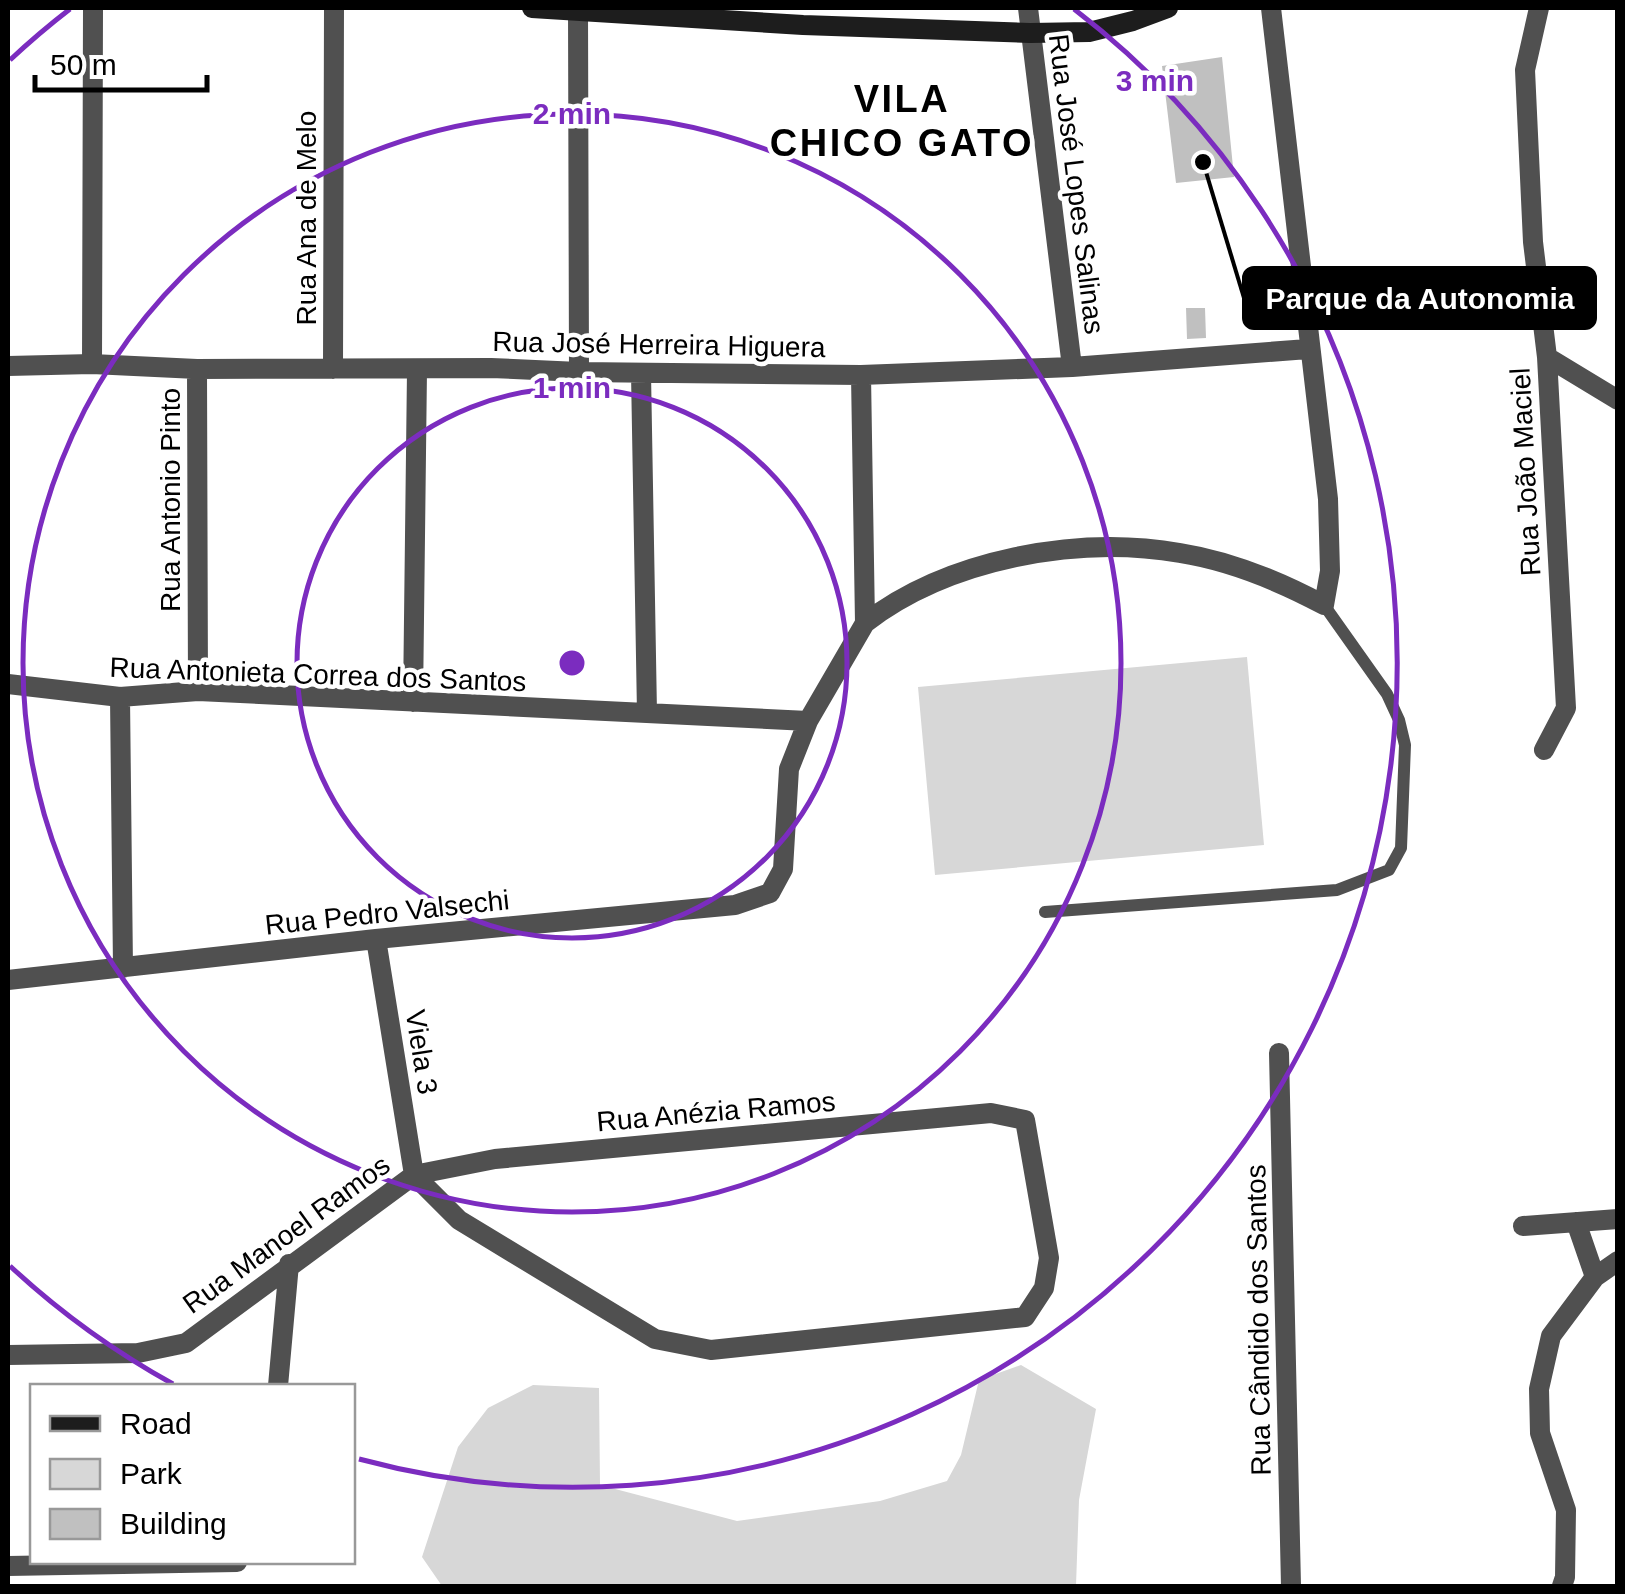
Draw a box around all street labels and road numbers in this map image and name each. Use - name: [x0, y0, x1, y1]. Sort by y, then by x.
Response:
- street label: Rua José Lopes Salinas: [1043, 32, 1110, 336]
- street label: Rua Ana de Melo: [291, 111, 322, 325]
- street label: Rua José Herreira Higuera: [492, 326, 826, 363]
- street label: Rua João Maciel: [1505, 367, 1546, 577]
- street label: Rua Antonio Pinto: [155, 388, 186, 612]
- street label: Rua Antonieta Correa dos Santos: [109, 652, 527, 697]
- street label: Rua Pedro Valsechi: [263, 884, 511, 941]
- street label: Viela 3: [400, 1008, 443, 1097]
- street label: Rua Anézia Ramos: [595, 1086, 837, 1137]
- street label: Rua Manoel Ramos: [177, 1149, 396, 1320]
- street label: Rua Cândido dos Santos: [1240, 1164, 1277, 1476]

